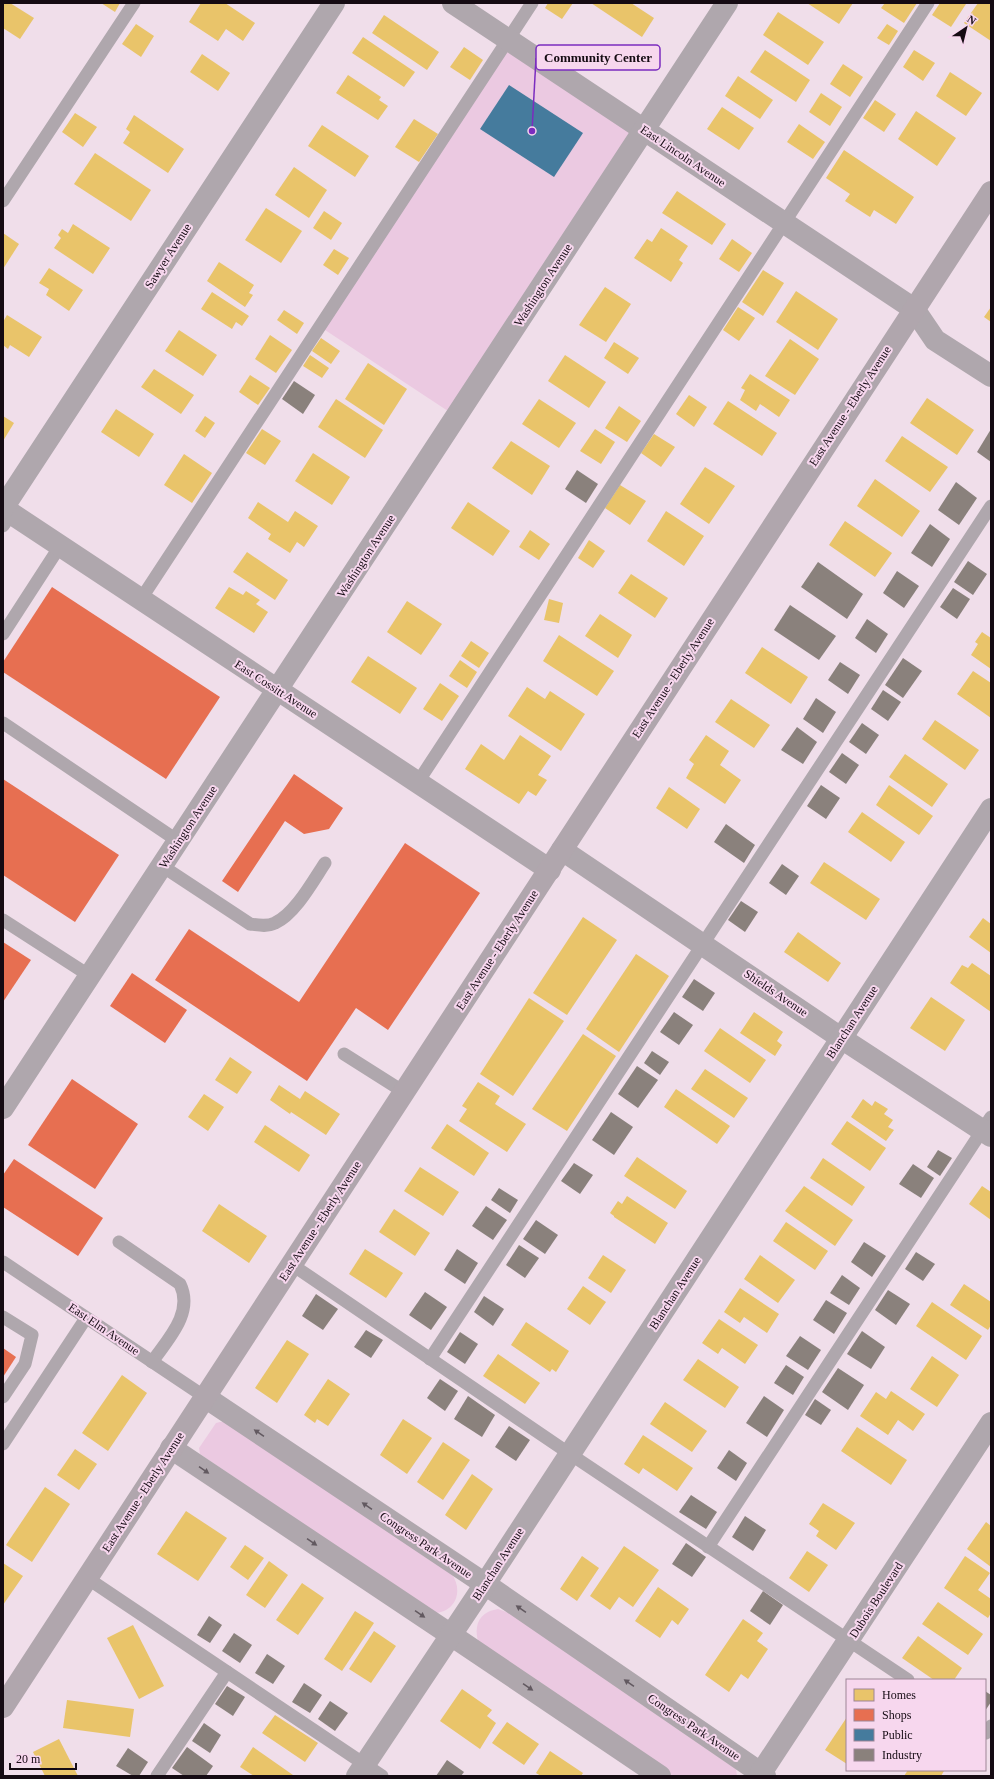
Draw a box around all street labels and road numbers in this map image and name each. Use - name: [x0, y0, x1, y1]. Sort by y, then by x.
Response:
- street label: East Lincoln Avenue: [638, 122, 728, 190]
- street label: Sawyer Avenue: [142, 221, 194, 291]
- street label: Washington Avenue: [511, 241, 575, 329]
- street label: East Avenue - Eberly Avenue: [806, 343, 894, 469]
- street label: Washington Avenue: [334, 512, 398, 600]
- street label: East Avenue - Eberly Avenue: [629, 615, 717, 741]
- street label: East Cossitt Avenue: [232, 657, 320, 721]
- street label: Washington Avenue: [156, 783, 220, 871]
- street label: East Avenue - Eberly Avenue: [453, 887, 541, 1013]
- street label: Shields Avenue: [741, 966, 811, 1020]
- street label: Blanchan Avenue: [823, 983, 881, 1061]
- street label: East Avenue - Eberly Avenue: [276, 1158, 364, 1284]
- street label: Blanchan Avenue: [646, 1254, 704, 1332]
- street label: East Elm Avenue: [66, 1300, 142, 1358]
- street label: East Avenue - Eberly Avenue: [99, 1429, 187, 1555]
- street label: Congress Park Avenue: [377, 1509, 475, 1581]
- street label: Blanchan Avenue: [469, 1525, 527, 1603]
- street label: Dubois Boulevard: [846, 1559, 906, 1641]
- street label: Congress Park Avenue: [645, 1691, 743, 1763]

